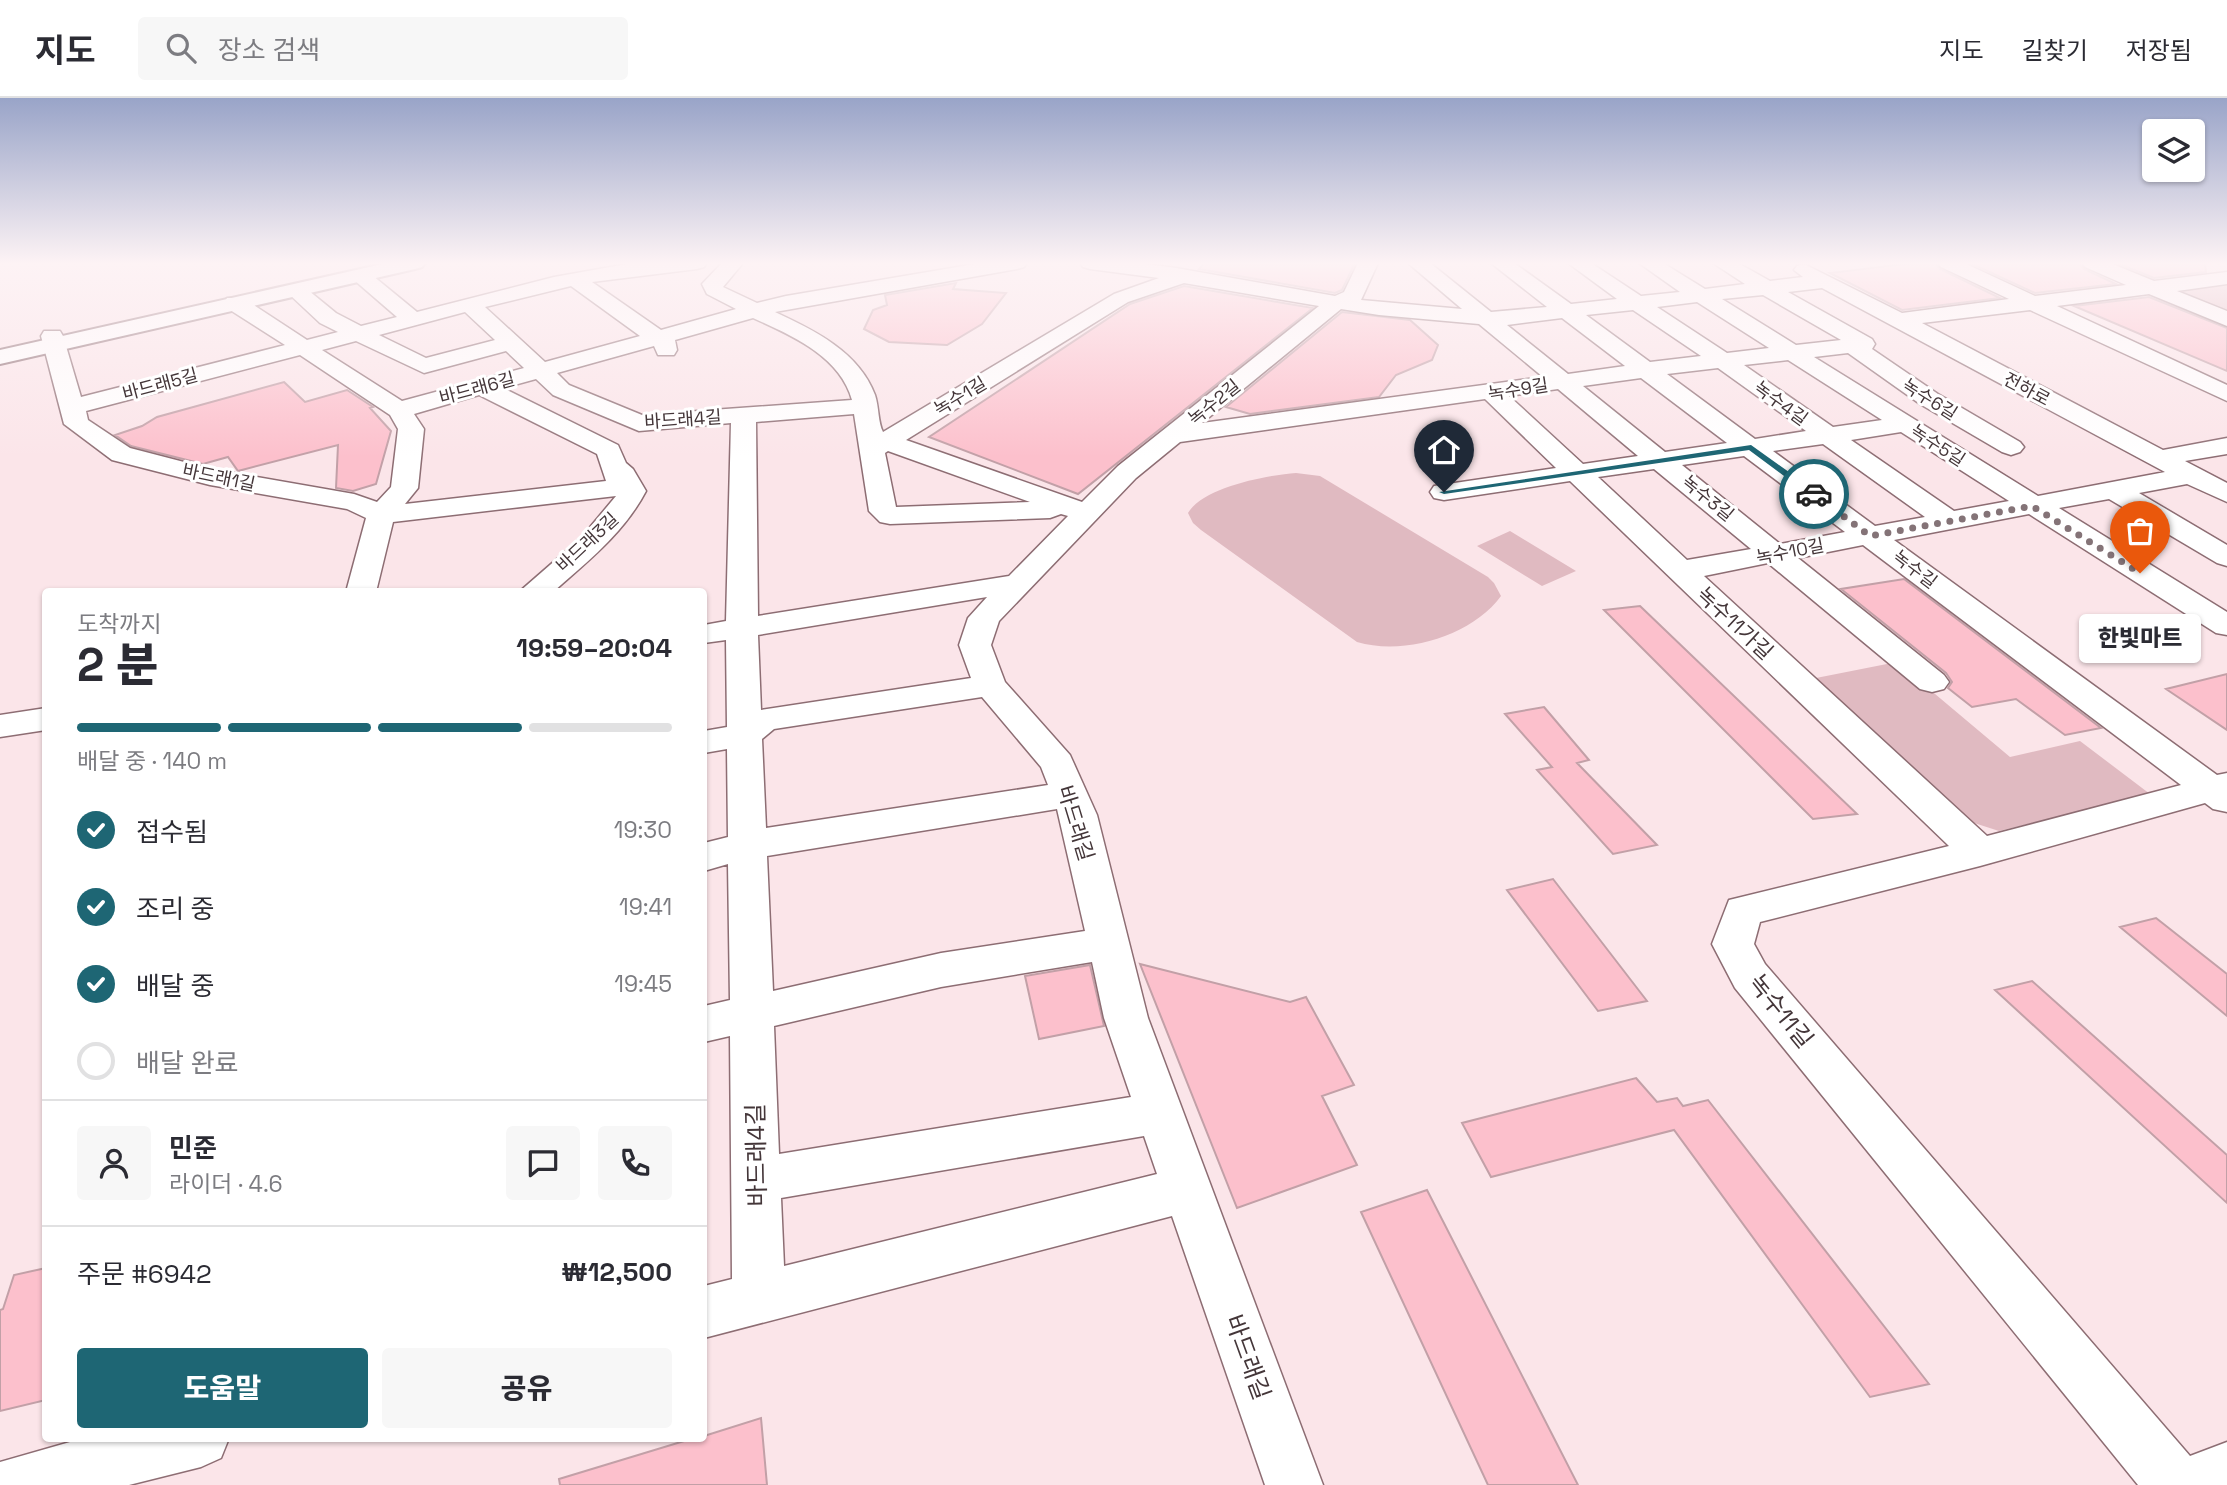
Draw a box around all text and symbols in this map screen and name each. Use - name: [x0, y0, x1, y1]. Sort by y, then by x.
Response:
- search box: [138, 17, 628, 80]
- icon: search: [162, 29, 200, 67]
- text: 지도: [35, 30, 96, 72]
- text: 장소 검색: [218, 33, 320, 67]
- text: 지도: [1939, 35, 1984, 66]
- text: 길찾기: [2022, 35, 2088, 66]
- text: 저장됨: [2126, 35, 2192, 66]
- map controls: [2142, 119, 2205, 182]
- button: layers: [2142, 119, 2205, 182]
- street label: 바드래5길: [120, 363, 200, 405]
- street label: 바드래6길: [437, 367, 517, 409]
- street label: 전하로: [2000, 367, 2054, 411]
- street label: 녹수1길: [930, 371, 990, 421]
- street label: 녹수9길: [1486, 373, 1550, 405]
- street label: 녹수6길: [1898, 373, 1962, 425]
- street label: 녹수2길: [1183, 374, 1245, 430]
- street label: 녹수4길: [1750, 376, 1812, 430]
- street label: 바드래4길: [644, 405, 722, 433]
- street label: 녹수5길: [1906, 419, 1970, 471]
- pin: [1414, 420, 1474, 492]
- icon: home: [1425, 431, 1463, 469]
- street label: 바드래1길: [181, 458, 257, 496]
- courier: [1779, 459, 1849, 529]
- street label: 녹수3길: [1677, 470, 1739, 526]
- icon: car: [1795, 475, 1833, 513]
- pin: [2110, 501, 2170, 573]
- street label: 바드래3길: [551, 507, 623, 577]
- icon: bag: [2121, 512, 2159, 550]
- street label: 녹수10길: [1754, 533, 1826, 569]
- street label: 녹수길: [1888, 545, 1942, 593]
- street label: 녹수11가길: [1691, 581, 1779, 665]
- text: 도착까지: [77, 609, 162, 639]
- callout: 한빛마트: [2079, 615, 2201, 664]
- text: 한빛마트: [2098, 623, 2182, 653]
- text: 19:59–20:04: [516, 631, 672, 665]
- text: 2 분: [77, 636, 158, 694]
- text: 배달 중 · 140 m: [77, 746, 227, 776]
- street label: 바드래길: [1052, 782, 1100, 864]
- icon: check: [77, 811, 115, 849]
- text: 접수됨: [136, 815, 208, 849]
- text: 19:30: [614, 815, 672, 845]
- icon: check: [77, 888, 115, 926]
- text: 조리 중: [136, 892, 214, 926]
- text: 19:41: [619, 892, 672, 922]
- icon: check: [77, 965, 115, 1003]
- street label: 녹수11길: [1742, 968, 1820, 1054]
- text: 배달 중: [136, 969, 214, 1003]
- text: 19:45: [614, 969, 672, 999]
- text: 배달 완료: [136, 1046, 238, 1080]
- street label: 바드래4길: [740, 1103, 772, 1207]
- button: person: [77, 1126, 151, 1200]
- button: chat: [506, 1126, 580, 1200]
- button: phone: [598, 1126, 672, 1200]
- text: 민준: [169, 1131, 217, 1165]
- text: 라이더 · 4.6: [169, 1169, 283, 1199]
- text: ₩12,500: [561, 1255, 672, 1289]
- text: 주문 #6942: [77, 1257, 212, 1291]
- street label: 바드래길: [1218, 1310, 1278, 1404]
- button: 도움말: [77, 1348, 368, 1428]
- button: 공유: [382, 1348, 672, 1428]

